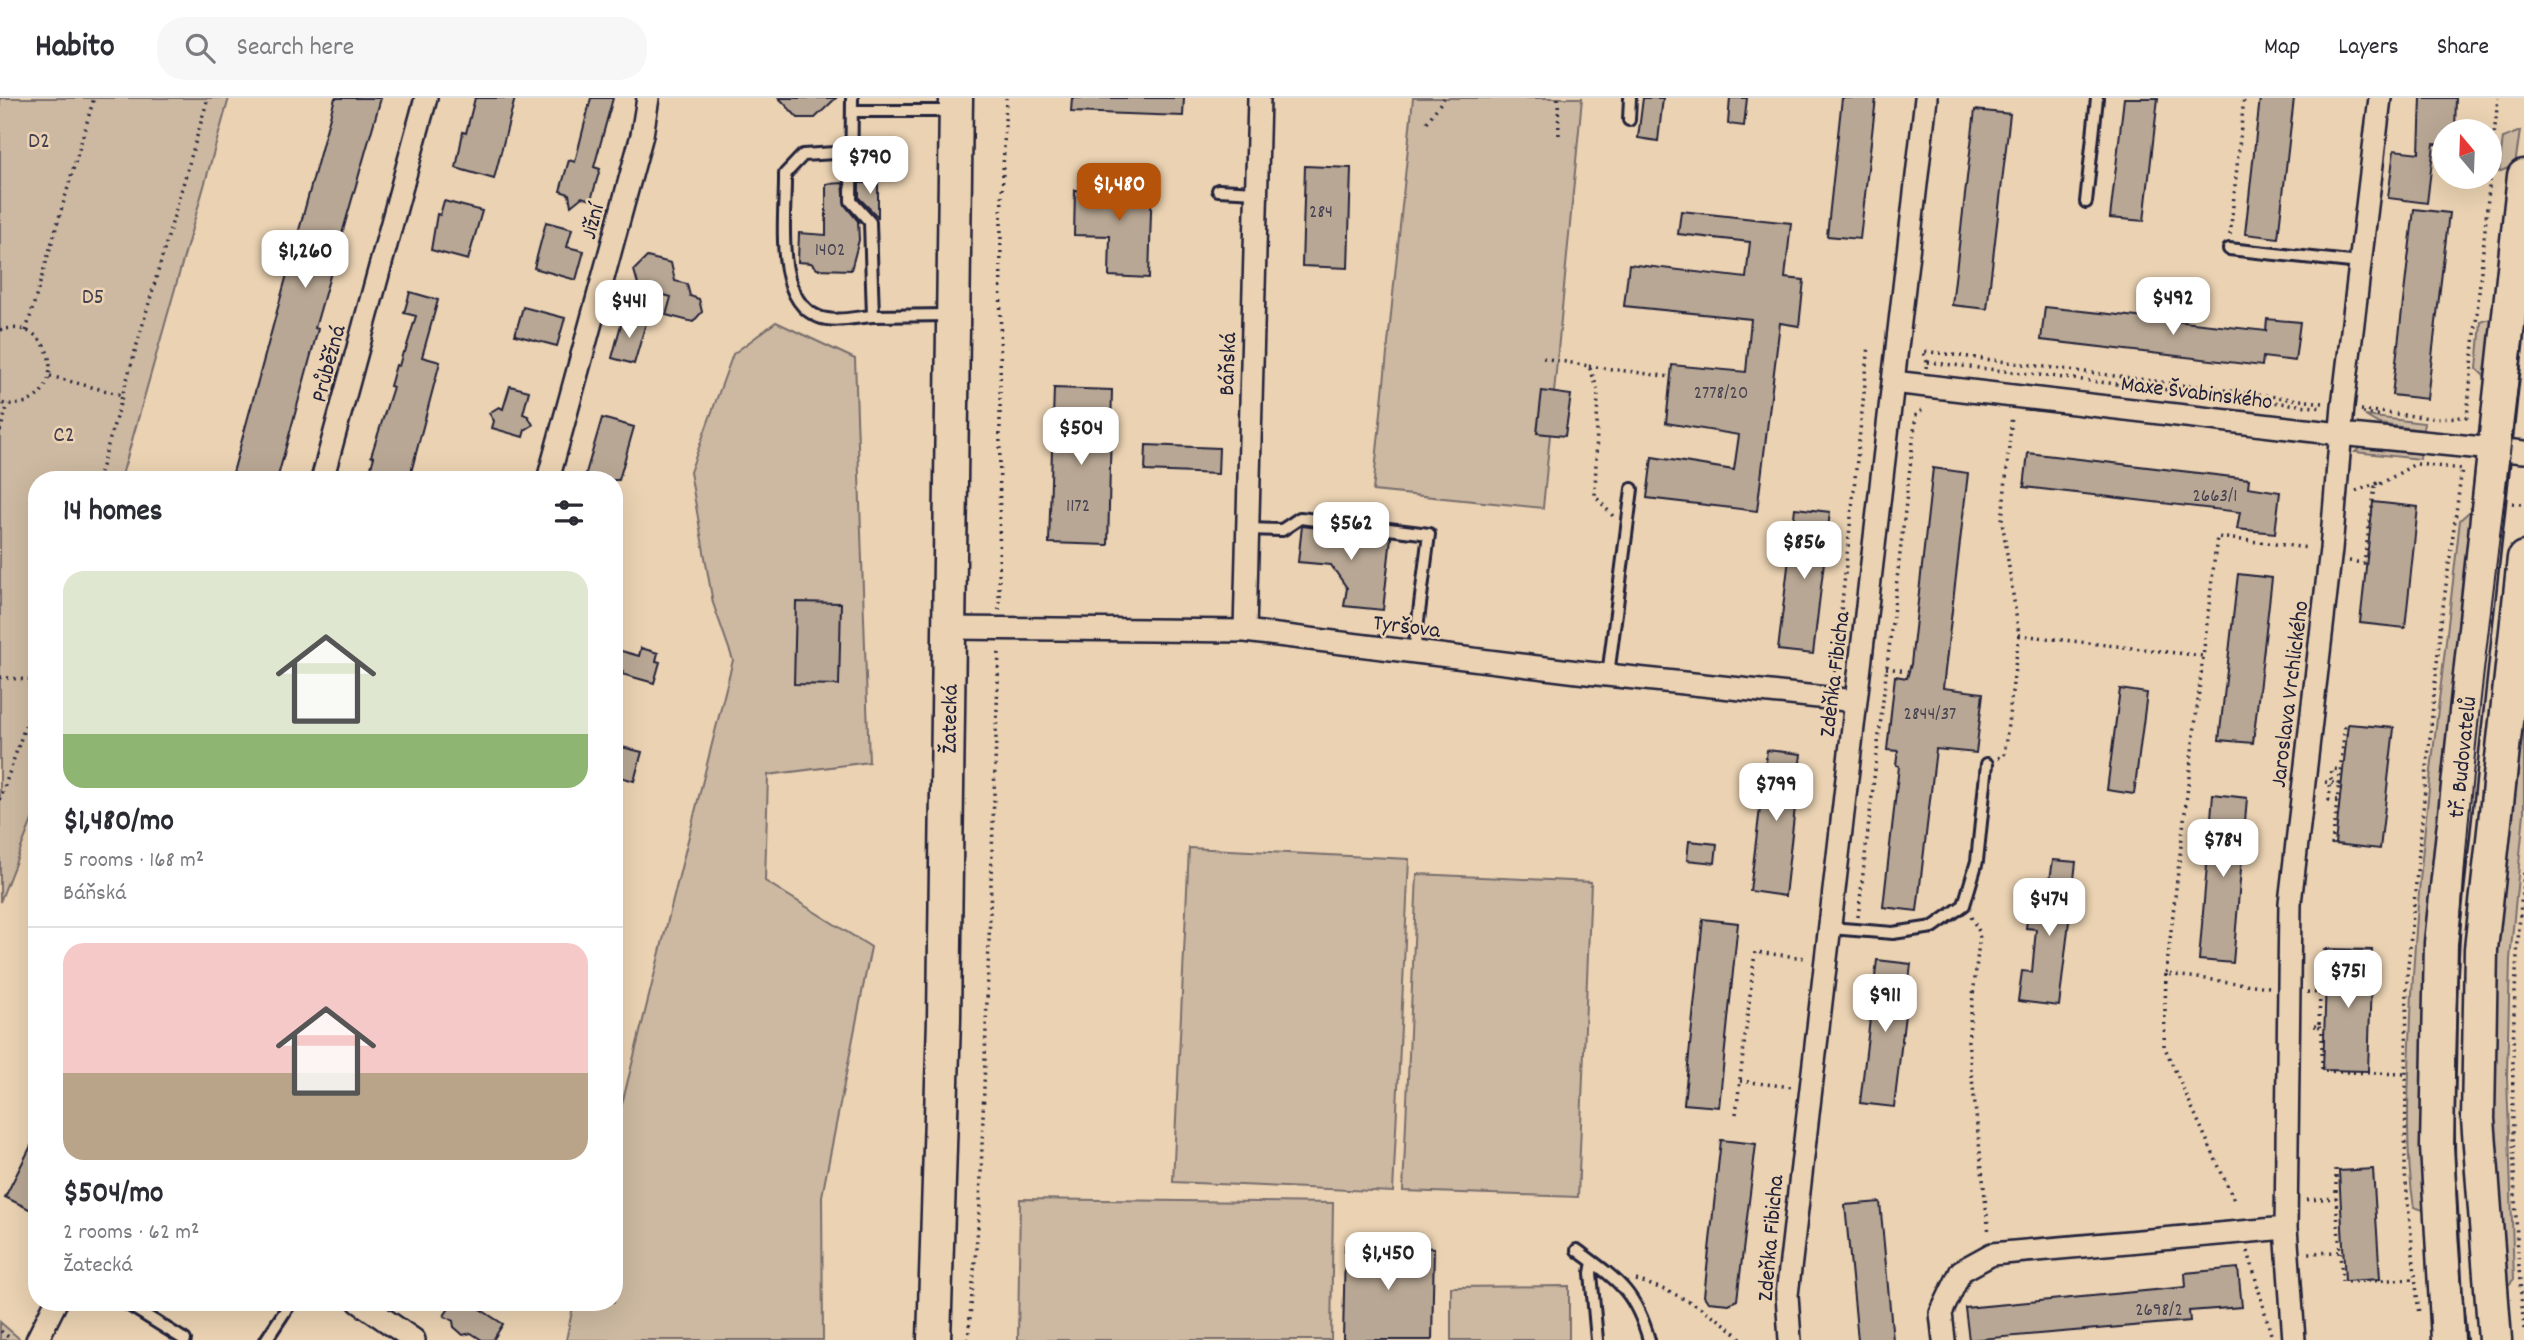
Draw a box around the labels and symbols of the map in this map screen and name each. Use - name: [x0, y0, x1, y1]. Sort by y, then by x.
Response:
- north arrow: [2432, 119, 2502, 189]
- park label: D2: [28, 126, 50, 159]
- pin: $790: [829, 136, 911, 196]
- pin: $1,480: [1062, 164, 1176, 223]
- street label: Jižní: [574, 199, 615, 243]
- house number: 284: [1309, 200, 1333, 227]
- pin: $1,260: [248, 230, 362, 290]
- house number: 1402: [815, 238, 845, 265]
- pin: $492: [2132, 278, 2214, 337]
- pin: $441: [588, 280, 670, 340]
- park label: D5: [82, 282, 104, 315]
- street label: Průběžná: [304, 321, 357, 406]
- street label: Báňská: [1212, 331, 1247, 396]
- street label: Maxe Švabinského: [2119, 369, 2274, 420]
- house number: 2778/20: [1694, 381, 1748, 408]
- pin: $504: [1040, 408, 1122, 467]
- park label: C2: [53, 420, 75, 453]
- house number: 2663/1: [2193, 484, 2237, 511]
- house number: 1172: [1066, 494, 1090, 521]
- pin: $562: [1310, 503, 1392, 562]
- pin: $856: [1763, 522, 1845, 581]
- street label: Jaroslava Vrchlického: [2264, 599, 2319, 790]
- street label: Tyršova: [1371, 608, 1443, 649]
- street label: Zdeňka Fibicha: [1812, 609, 1861, 739]
- street label: Žatecká: [934, 683, 969, 754]
- street label: tř. Budovatelů: [2442, 695, 2487, 820]
- house number: 2844/37: [1904, 702, 1956, 729]
- pin: $799: [1735, 764, 1817, 823]
- pin: $784: [2182, 820, 2264, 879]
- pin: $474: [2008, 878, 2090, 938]
- pin: $751: [2307, 950, 2389, 1010]
- pin: $911: [1844, 974, 1926, 1034]
- street label: Zdeňka Fibicha: [1751, 1173, 1795, 1303]
- pin: $1,450: [1331, 1232, 1445, 1292]
- house number: 2698/2: [2135, 1298, 2183, 1325]

